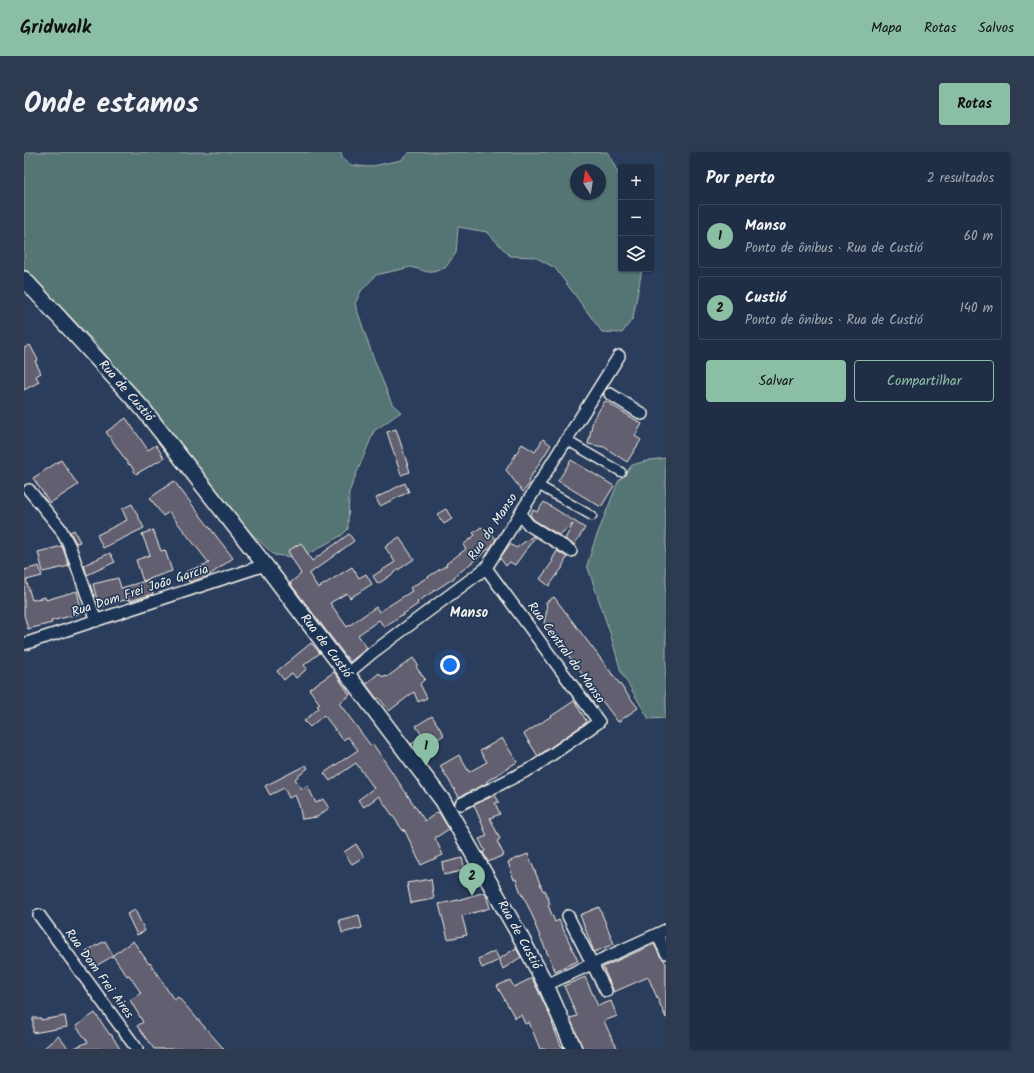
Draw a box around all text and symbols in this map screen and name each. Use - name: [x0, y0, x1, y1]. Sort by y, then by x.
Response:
- text: Gridwalk: [20, 13, 91, 43]
- text: Mapa: [871, 17, 902, 39]
- text: Rotas: [924, 17, 956, 39]
- text: Salvos: [978, 17, 1014, 39]
- text: Onde estamos: [24, 82, 199, 127]
- button: Rotas: [939, 83, 1010, 125]
- north arrow: [570, 164, 606, 200]
- map controls: [618, 164, 654, 272]
- button: +: [618, 164, 654, 200]
- text: Por perto: [706, 165, 775, 192]
- text: 2 resultados: [927, 168, 994, 189]
- button: −: [618, 200, 654, 236]
- text: Manso: [745, 214, 786, 238]
- text: 1: [718, 226, 722, 247]
- text: 60 m: [964, 226, 993, 247]
- button: layers: [618, 236, 654, 272]
- text: Ponto de ônibus · Rua de Custió: [745, 238, 923, 259]
- text: Custió: [745, 286, 786, 310]
- text: 2: [716, 298, 724, 319]
- text: 140 m: [960, 298, 993, 319]
- text: Ponto de ônibus · Rua de Custió: [745, 310, 923, 331]
- street label: Rua de Custió: [93, 355, 160, 428]
- button: Salvar: [706, 360, 846, 402]
- button: Compartilhar: [854, 360, 994, 402]
- street label: Rua do Manso: [463, 489, 523, 565]
- street label: Rua Dom Frei João Garcia: [69, 559, 211, 623]
- street label: Rua Central do Manso: [522, 598, 610, 709]
- district label: Manso: [450, 602, 489, 624]
- street label: Rua de Custió: [295, 609, 358, 684]
- your location: [440, 655, 460, 675]
- pin: 1: [413, 733, 439, 766]
- pin: 2: [459, 863, 485, 896]
- street label: Rua de Custió: [491, 897, 547, 974]
- street label: Rua Dom Frei Aires: [59, 925, 139, 1024]

